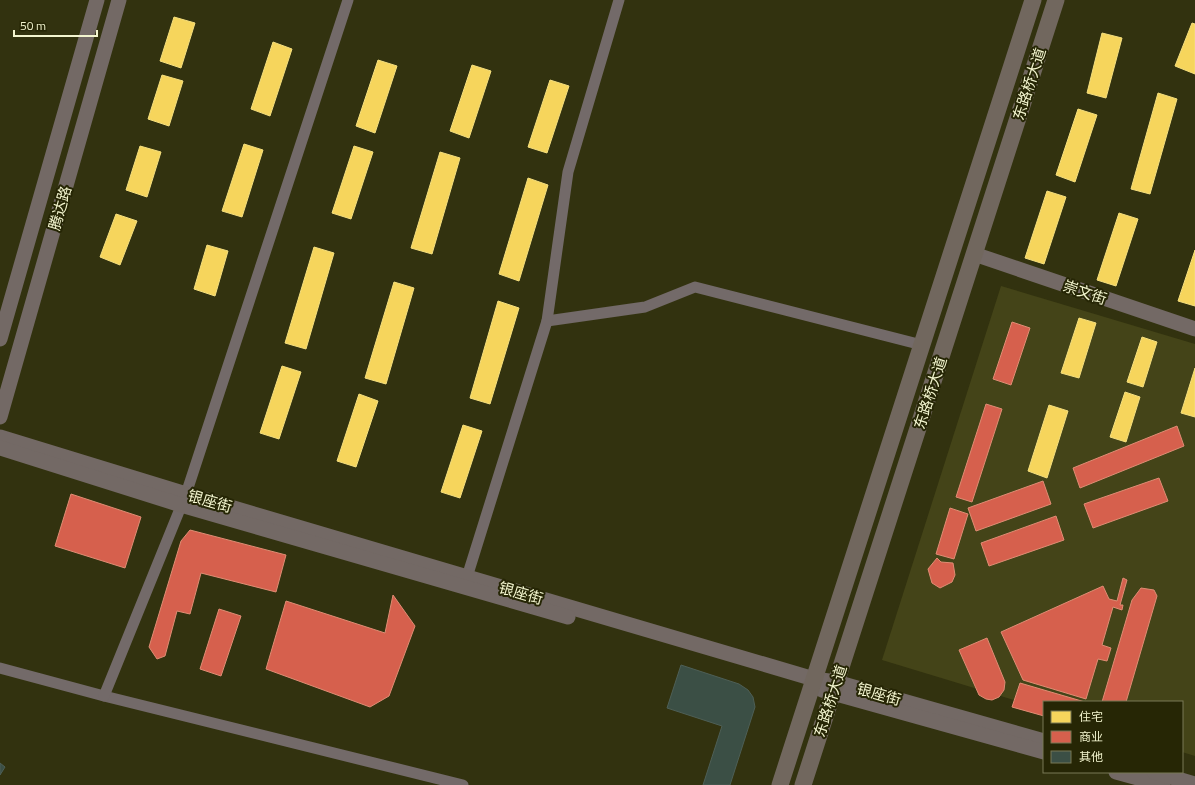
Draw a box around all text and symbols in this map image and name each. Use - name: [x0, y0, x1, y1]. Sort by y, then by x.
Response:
- scale bar: [14, 12, 97, 38]
- text: 50 m: [20, 16, 46, 35]
- street label: 东路桥大道: [1006, 45, 1052, 123]
- street label: 腾达路: [43, 183, 77, 233]
- street label: 崇文街: [1060, 274, 1110, 310]
- street label: 东路桥大道: [907, 354, 953, 432]
- street label: 银座街: [185, 484, 235, 518]
- street label: 银座街: [496, 576, 546, 610]
- street label: 东路桥大道: [807, 662, 853, 740]
- street label: 银座街: [854, 677, 904, 711]
- legend: [1043, 701, 1183, 773]
- text: 住宅: [1079, 707, 1103, 726]
- text: 商业: [1079, 727, 1103, 746]
- text: 其他: [1079, 747, 1103, 766]

